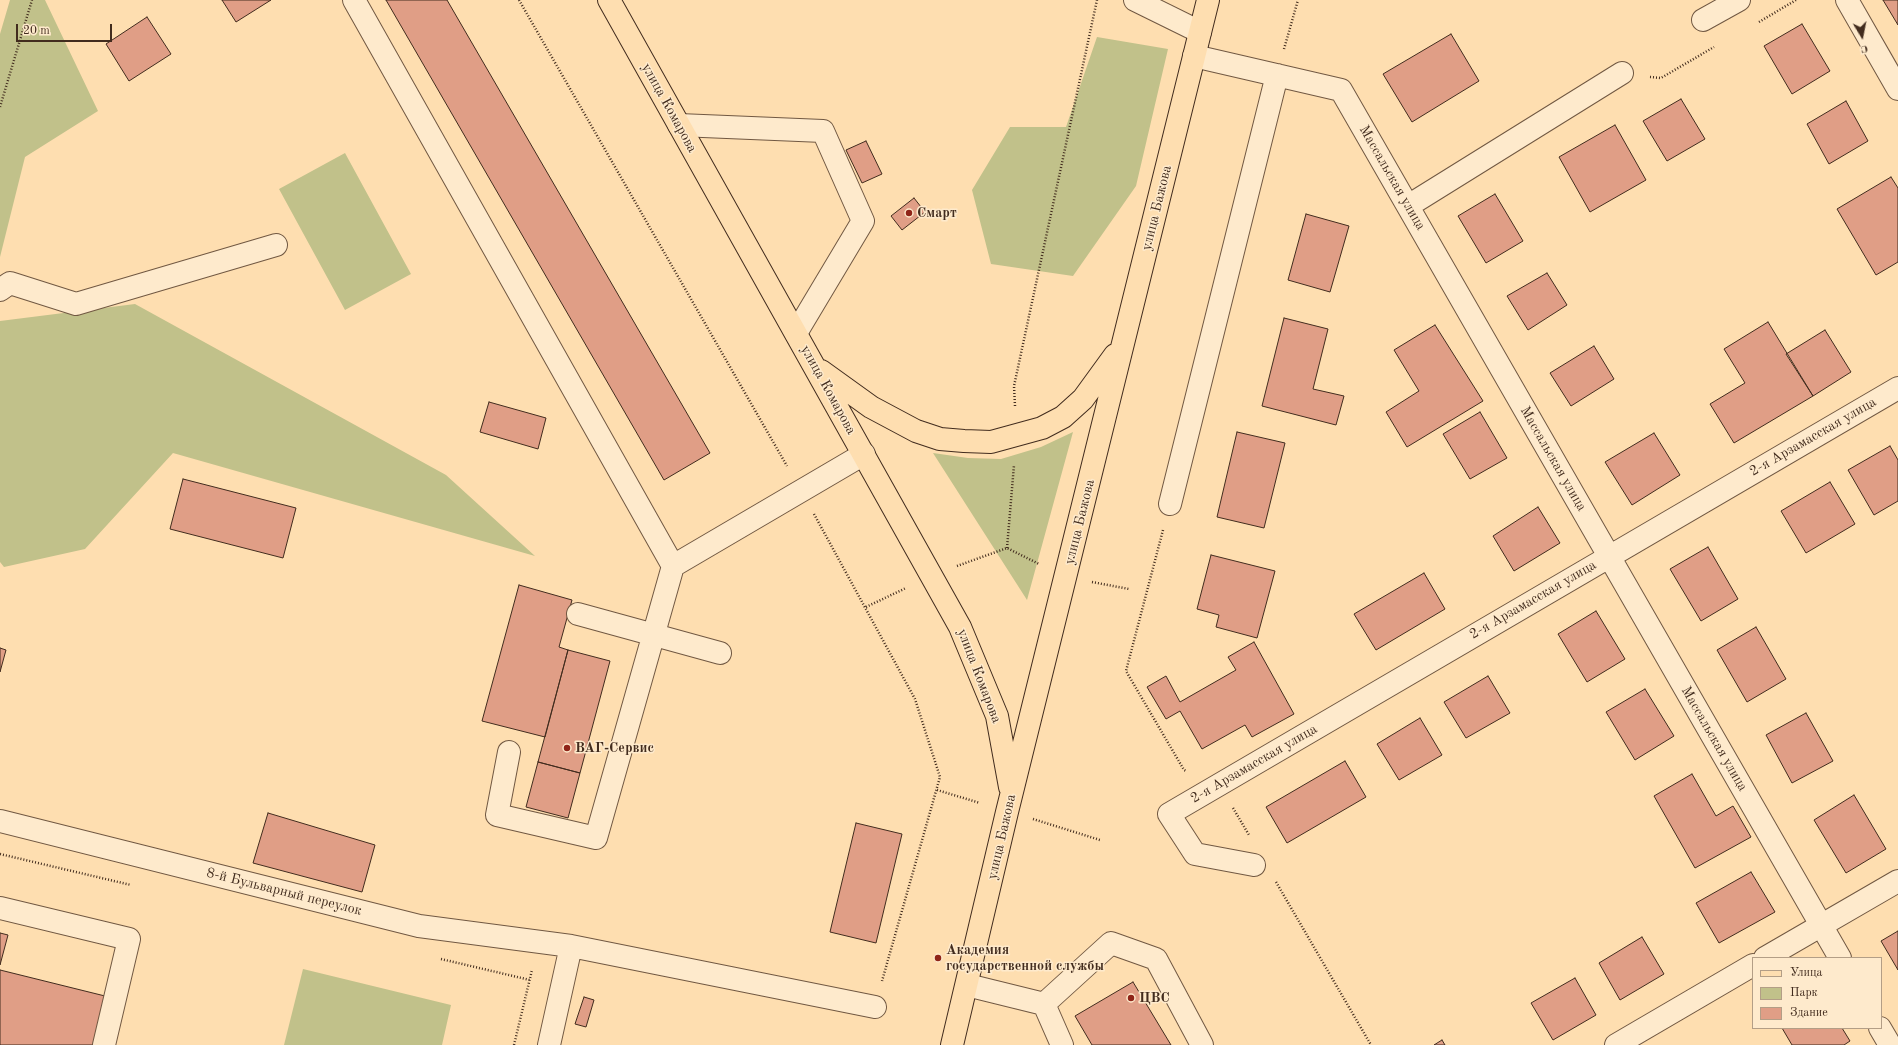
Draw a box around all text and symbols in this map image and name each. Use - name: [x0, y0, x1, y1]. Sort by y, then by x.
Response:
- scale bar: [18, 16, 114, 42]
- north arrow: [1842, 16, 1882, 56]
- text: 20 m: [23, 25, 50, 37]
- text: С: [1860, 42, 1869, 54]
- street label: улица Комарова: [637, 60, 701, 156]
- street label: Массальская улица: [1355, 123, 1429, 233]
- street label: улица Бажова: [1138, 164, 1176, 252]
- place label: Смарт: [917, 205, 957, 221]
- marker: Смарт: [904, 208, 914, 218]
- street label: улица Комарова: [796, 342, 860, 438]
- street label: 2-я Арзамасская улица: [1747, 394, 1879, 480]
- street label: Массальская улица: [1516, 404, 1590, 514]
- street label: улица Бажова: [1061, 478, 1099, 566]
- street label: 2-я Арзамасская улица: [1467, 557, 1599, 643]
- street label: улица Комарова: [953, 626, 1005, 726]
- street label: Массальская улица: [1677, 684, 1751, 794]
- street label: 2-я Арзамасская улица: [1188, 721, 1320, 807]
- place label: ВАГ-Сервис: [575, 740, 654, 756]
- marker: ВАГ-Сервис: [562, 743, 572, 753]
- street label: улица Бажова: [984, 793, 1020, 881]
- street label: 8-й Бульварный переулок: [205, 865, 363, 919]
- place label: Академия государственной службы: [946, 942, 1104, 974]
- marker: Академия государственной службы: [933, 953, 943, 963]
- legend: [1752, 957, 1882, 1029]
- text: Улица: [1790, 967, 1823, 979]
- text: Парк: [1790, 987, 1818, 999]
- place label: ЦВС: [1139, 990, 1170, 1006]
- marker: ЦВС: [1126, 993, 1136, 1003]
- text: Здание: [1790, 1007, 1828, 1019]

